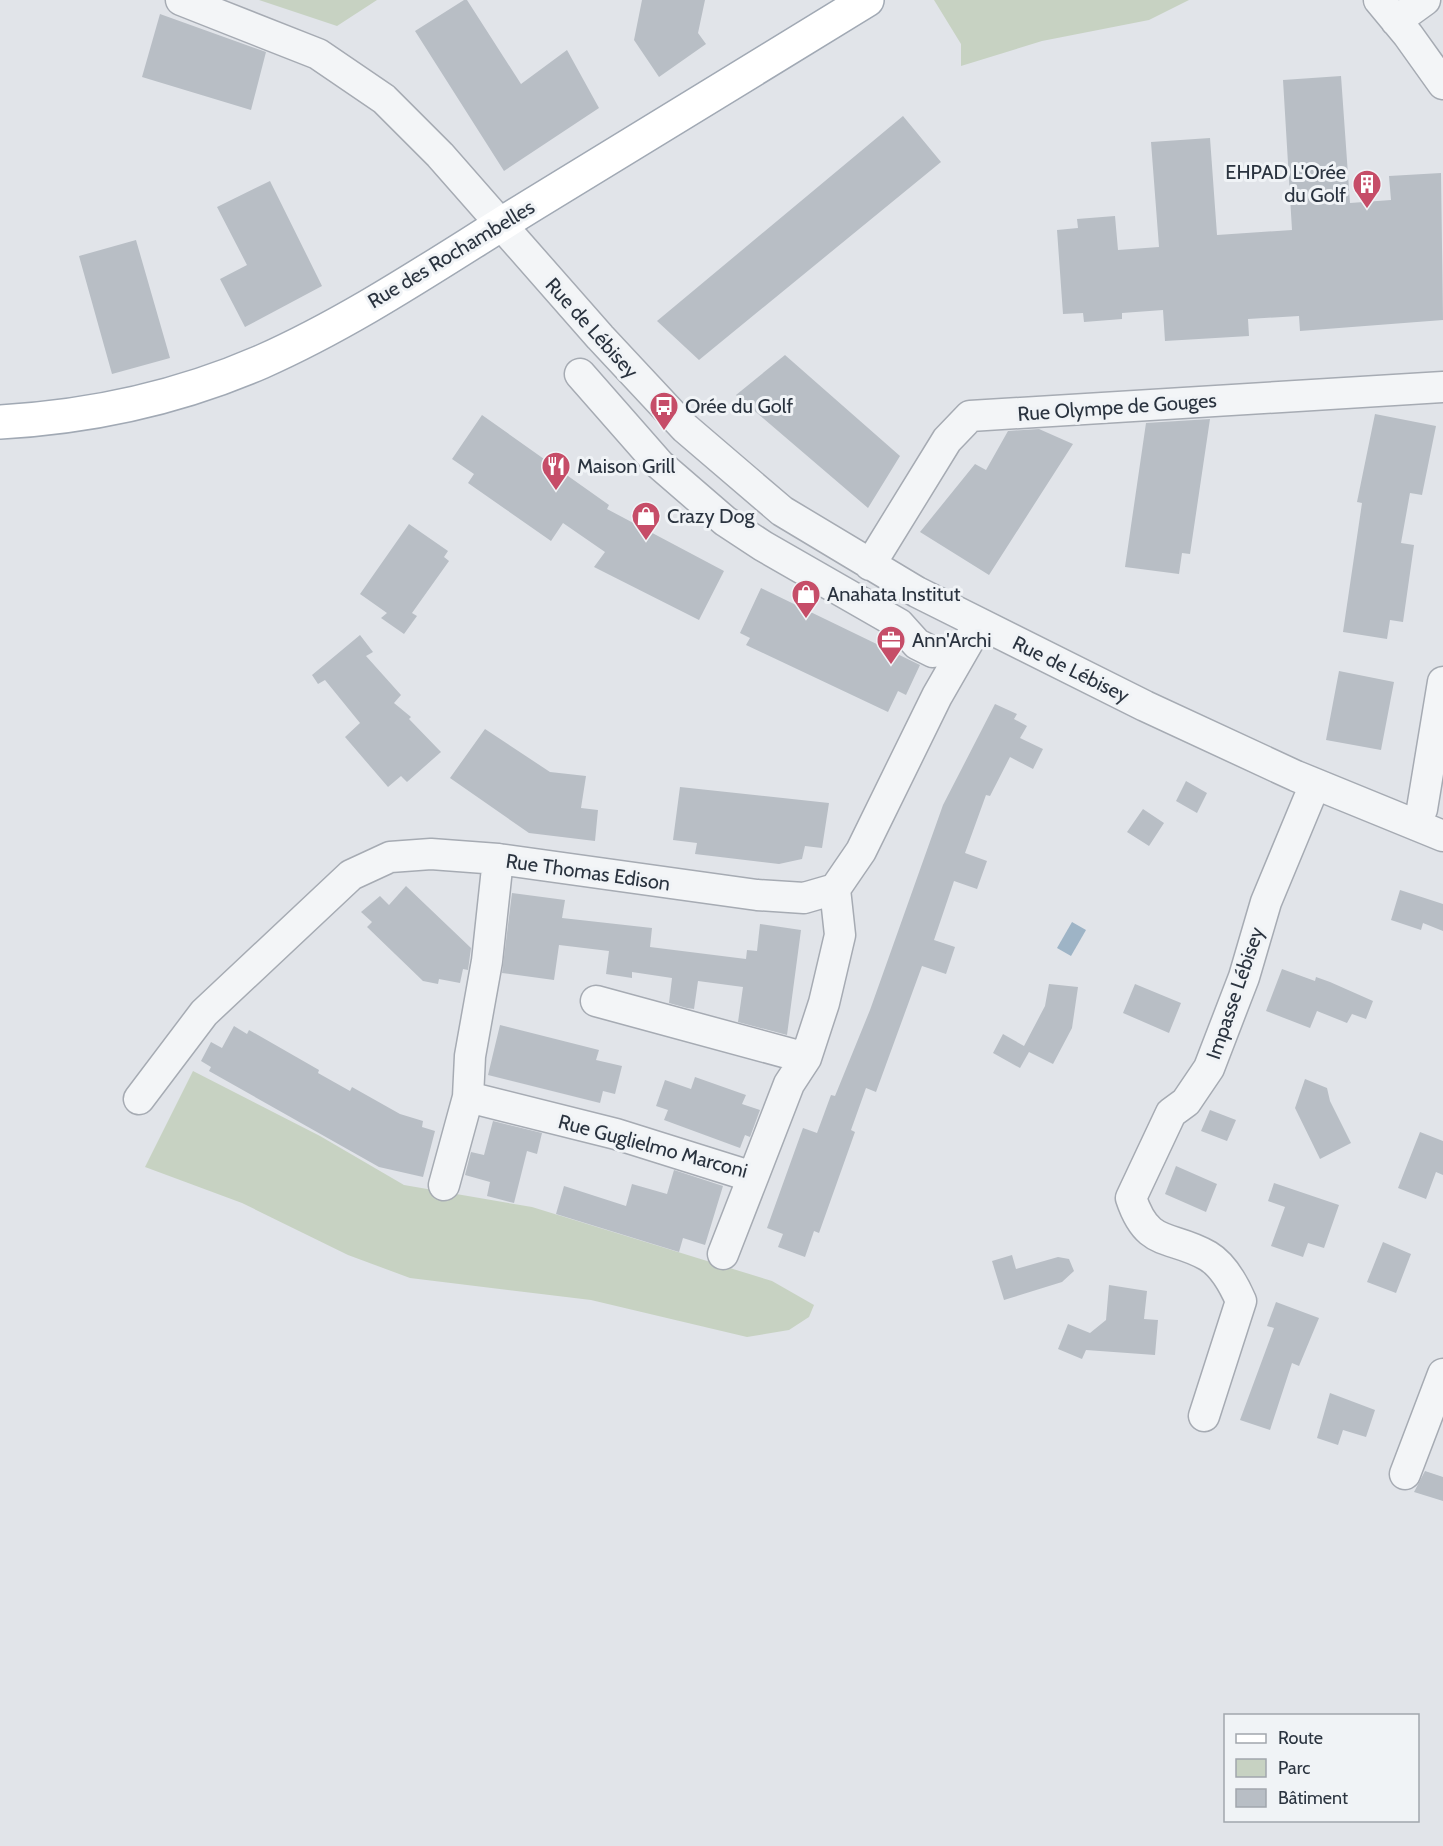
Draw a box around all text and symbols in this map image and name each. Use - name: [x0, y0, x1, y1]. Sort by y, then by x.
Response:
- place label: EHPAD L'Orée du Golf: [1225, 160, 1346, 207]
- building icon: EHPAD L'Orée du Golf: [1351, 168, 1383, 210]
- street label: Rue des Rochambelles: [363, 195, 539, 313]
- street label: Rue de Lébisey: [541, 273, 643, 383]
- street label: Rue Olympe de Gouges: [1017, 388, 1217, 426]
- bus stop icon: Orée du Golf: [648, 390, 680, 432]
- place label: Orée du Golf: [685, 394, 793, 418]
- restaurant icon: Maison Grill: [540, 450, 572, 492]
- place label: Maison Grill: [577, 454, 676, 478]
- shop icon: Crazy Dog: [630, 500, 662, 542]
- place label: Crazy Dog: [667, 504, 755, 528]
- shop icon: Anahata Institut: [790, 578, 822, 620]
- place label: Anahata Institut: [827, 582, 961, 606]
- office icon: Ann'Archi: [875, 624, 907, 666]
- place label: Ann'Archi: [912, 628, 991, 652]
- street label: Rue de Lébisey: [1009, 630, 1133, 708]
- street label: Rue Thomas Edison: [504, 849, 672, 895]
- street label: Impasse Lébisey: [1201, 924, 1269, 1062]
- street label: Rue Guglielmo Marconi: [556, 1109, 750, 1183]
- legend: [1224, 1714, 1419, 1822]
- text: Route: [1278, 1727, 1323, 1749]
- text: Parc: [1278, 1757, 1310, 1779]
- text: Bâtiment: [1278, 1787, 1348, 1809]

